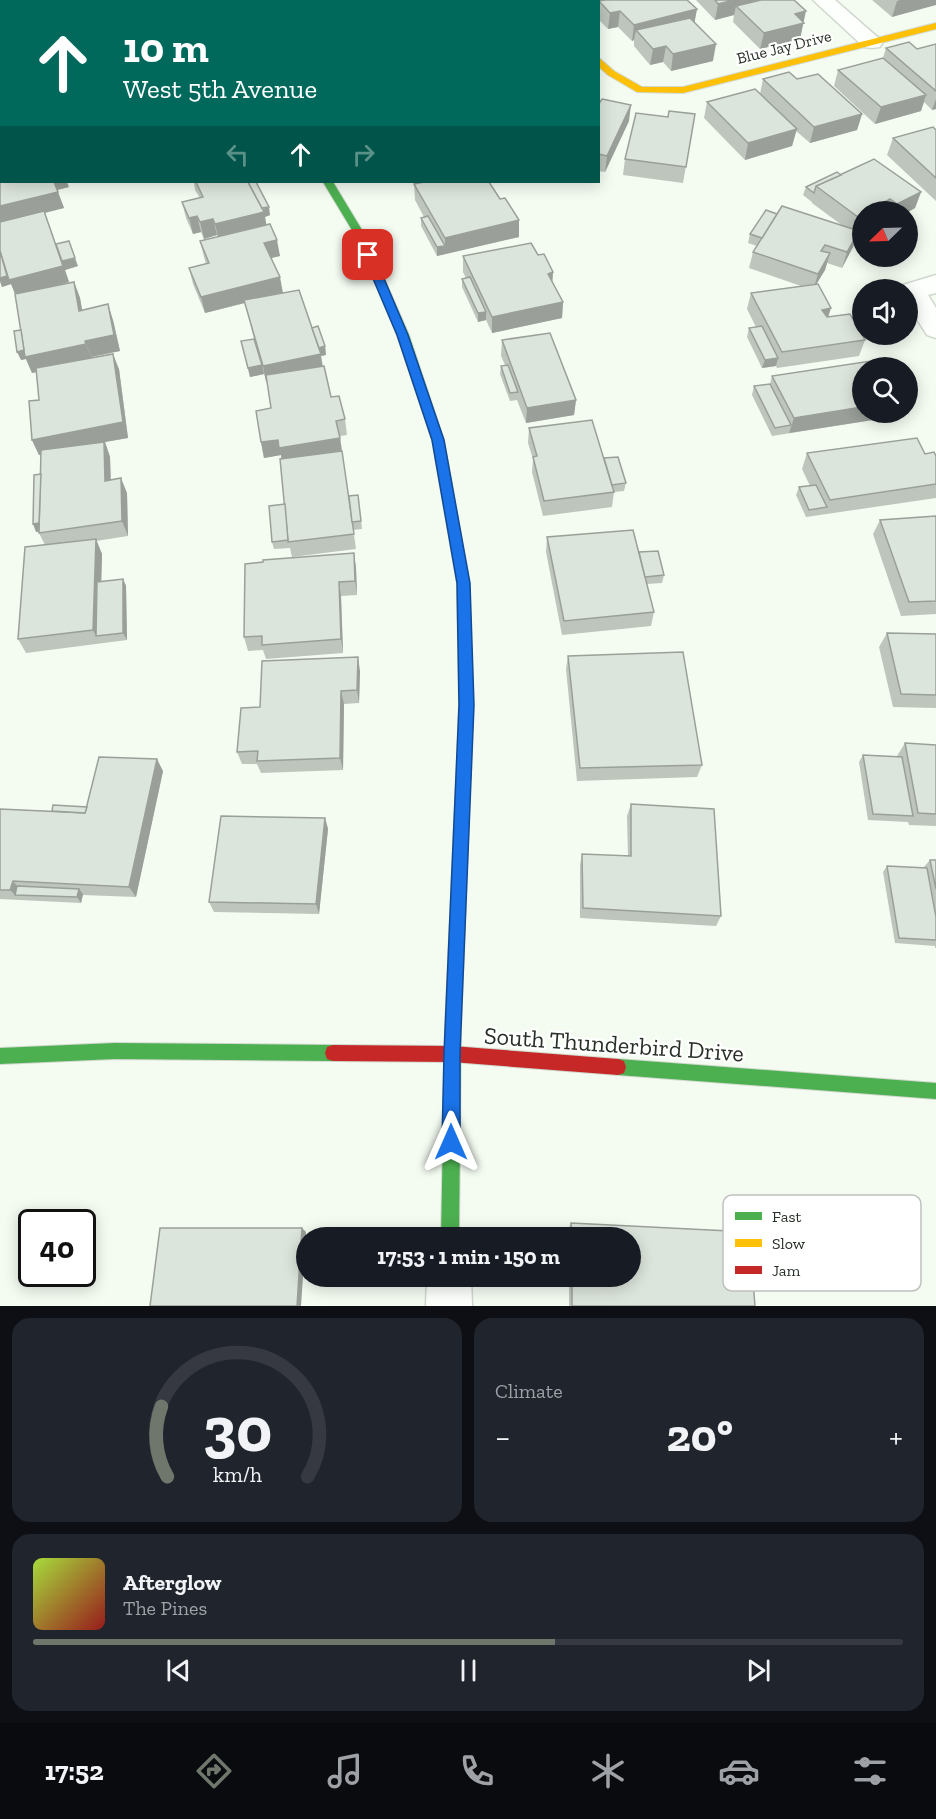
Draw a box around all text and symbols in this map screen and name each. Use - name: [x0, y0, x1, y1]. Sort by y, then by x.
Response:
- text: 10 m: [123, 22, 209, 73]
- icon: ahead: [24, 24, 102, 102]
- street label: Blue Jay Drive: [735, 26, 833, 68]
- text: West 5th Avenue: [123, 73, 317, 105]
- icon: left: [221, 138, 254, 171]
- icon: ahead: [284, 138, 317, 171]
- icon: right: [347, 138, 380, 171]
- north arrow: [852, 201, 918, 267]
- map controls: [852, 201, 918, 423]
- pin: [342, 229, 393, 280]
- icon: arrive: [351, 238, 384, 271]
- button: sound: [852, 279, 918, 345]
- button: search: [852, 357, 918, 423]
- street label: South Thunderbird Drive: [483, 1020, 745, 1068]
- position arrow: [419, 1110, 483, 1174]
- legend: [723, 1195, 921, 1291]
- text: Fast: [772, 1207, 801, 1226]
- speed limit sign: 40: [18, 1209, 96, 1287]
- text: Slow: [772, 1234, 806, 1253]
- text: 17:53 · 1 min · 150 m: [377, 1243, 560, 1270]
- text: Jam: [772, 1261, 801, 1280]
- text: Climate: [495, 1379, 563, 1403]
- text: 30: [202, 1392, 272, 1467]
- text: 20°: [667, 1409, 733, 1463]
- text: −: [495, 1417, 510, 1456]
- text: +: [889, 1417, 903, 1456]
- text: km/h: [213, 1462, 261, 1487]
- text: Afterglow: [123, 1569, 221, 1596]
- text: The Pines: [123, 1596, 207, 1620]
- icon: previous: [162, 1654, 195, 1687]
- icon: pause: [452, 1654, 485, 1687]
- icon: next: [742, 1654, 775, 1687]
- icon: directions: [193, 1750, 235, 1792]
- icon: music: [324, 1750, 366, 1792]
- icon: phone: [456, 1750, 498, 1792]
- icon: climate: [587, 1750, 629, 1792]
- icon: car: [718, 1750, 760, 1792]
- icon: filters: [849, 1750, 891, 1792]
- text: 17:52: [45, 1755, 104, 1787]

